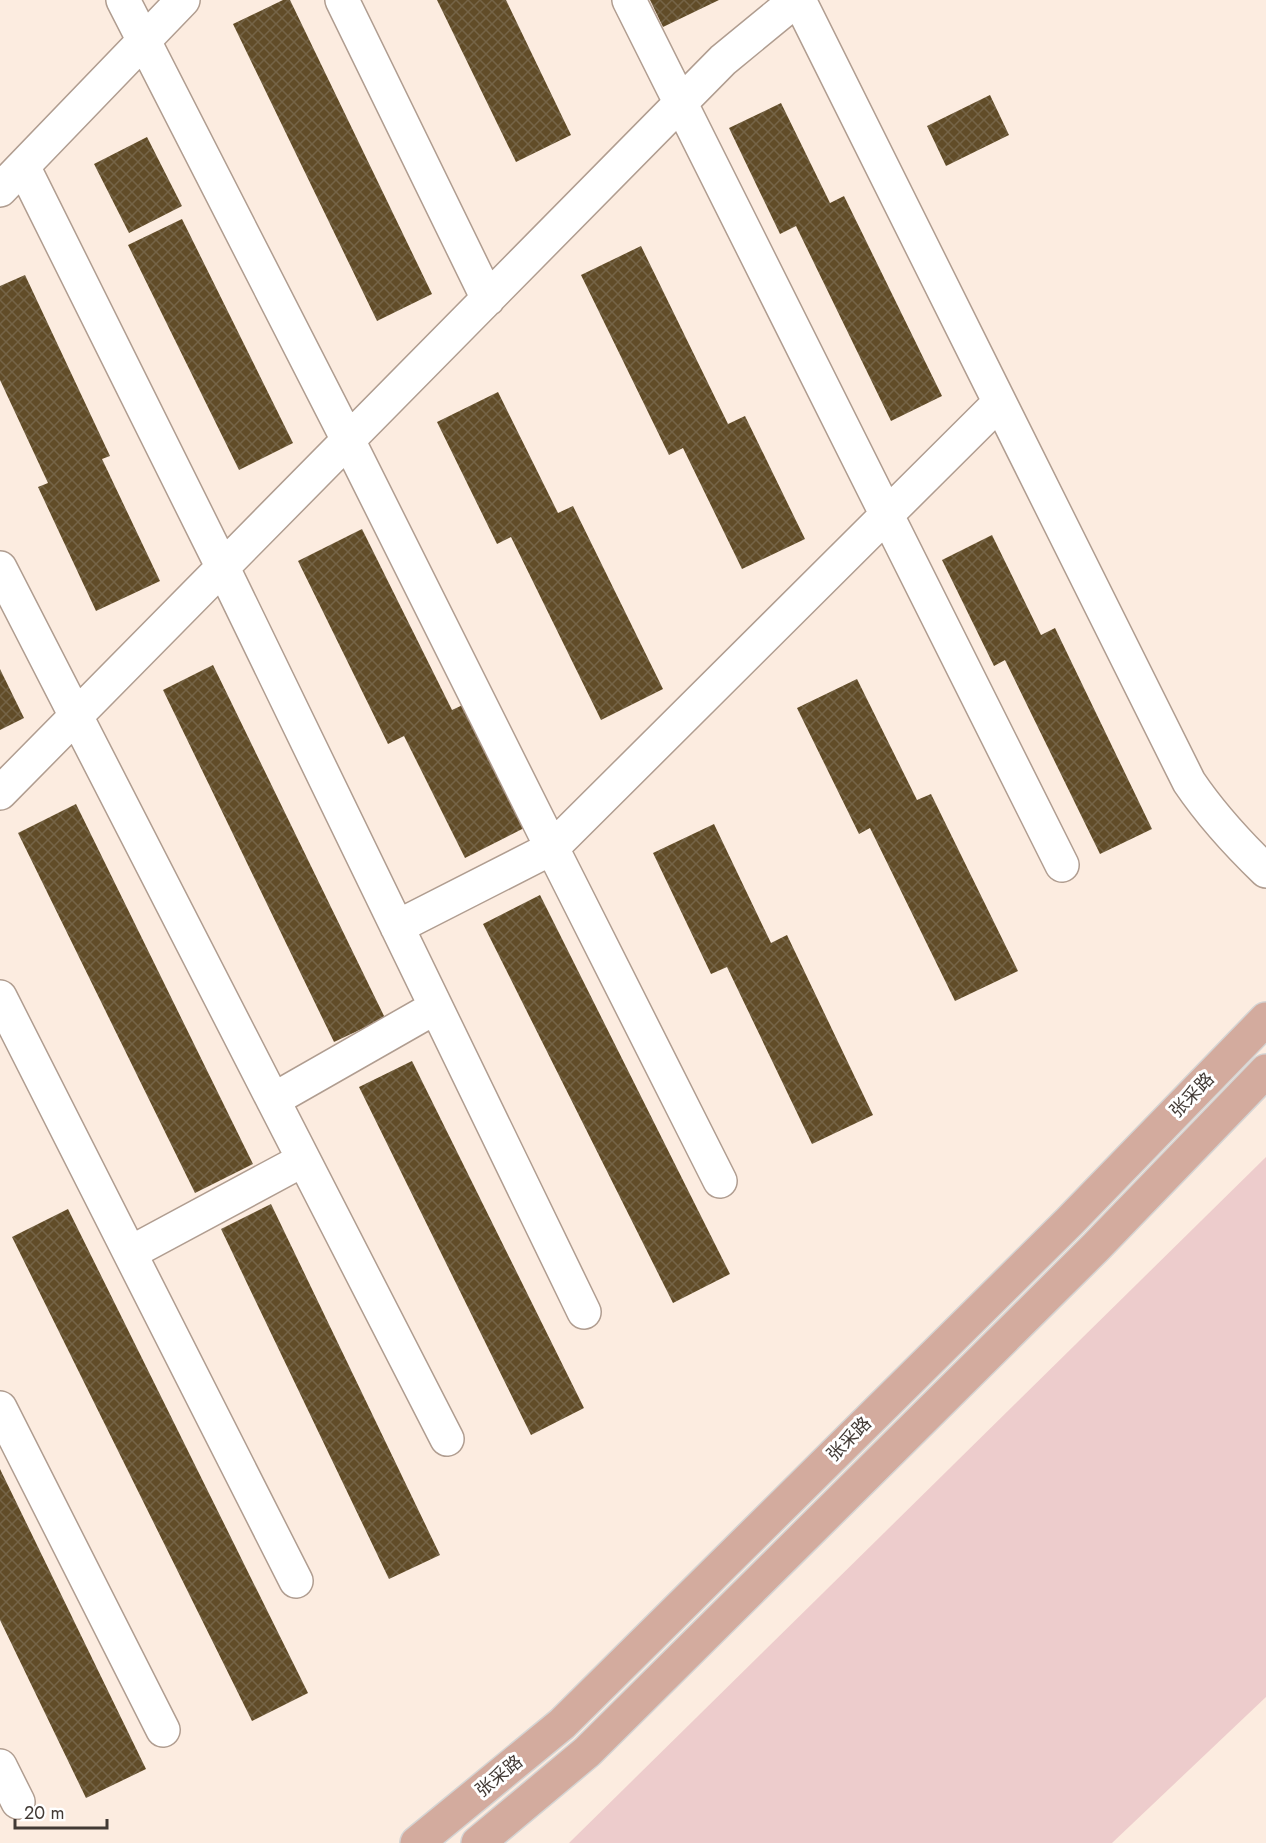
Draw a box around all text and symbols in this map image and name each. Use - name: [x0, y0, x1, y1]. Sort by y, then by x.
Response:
- street label: 张采路: [1164, 1067, 1220, 1123]
- street label: 张采路: [821, 1411, 877, 1467]
- street label: 张采路: [470, 1749, 528, 1803]
- scale bar: [15, 1792, 106, 1830]
- text: 20 m: [24, 1800, 64, 1826]

